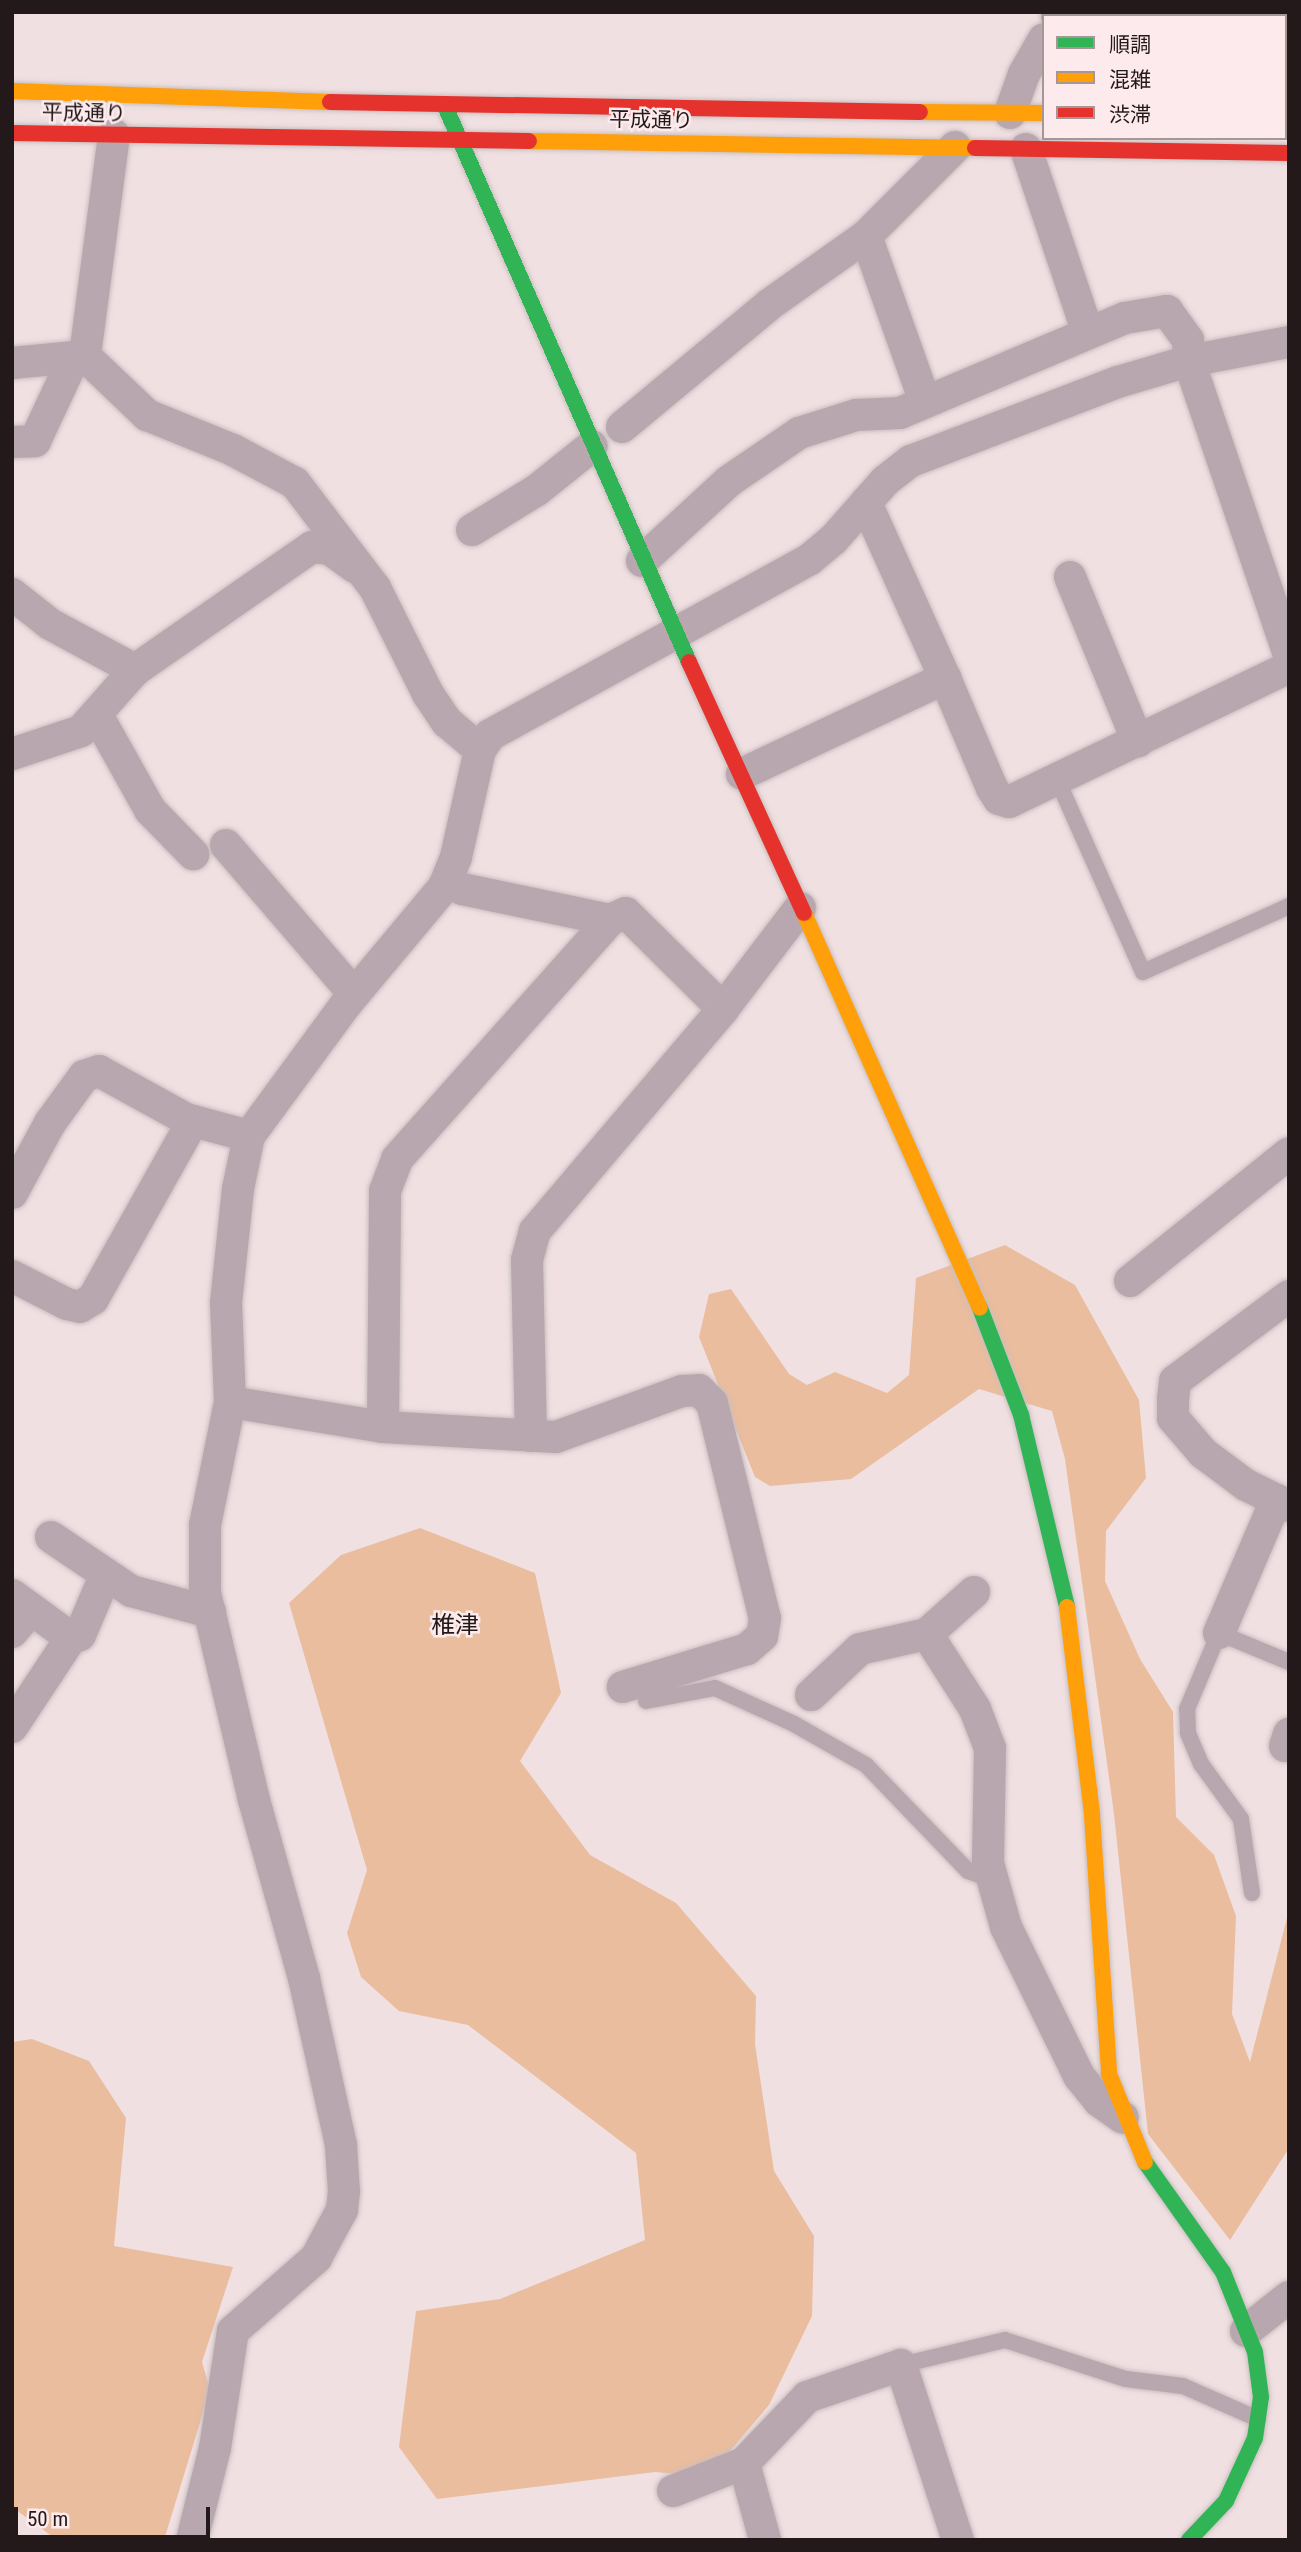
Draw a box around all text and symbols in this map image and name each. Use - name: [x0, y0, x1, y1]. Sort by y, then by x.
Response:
- legend: [1042, 14, 1287, 140]
- text: 順調: [1109, 33, 1151, 57]
- text: 混雑: [1109, 68, 1151, 92]
- street label: 平成通り: [42, 100, 126, 126]
- text: 渋滞: [1109, 103, 1151, 127]
- street label: 平成通り: [609, 107, 693, 133]
- district label: 椎津: [431, 1612, 479, 1640]
- scale bar: [18, 2492, 214, 2536]
- text: 50 m: [27, 2507, 68, 2531]

